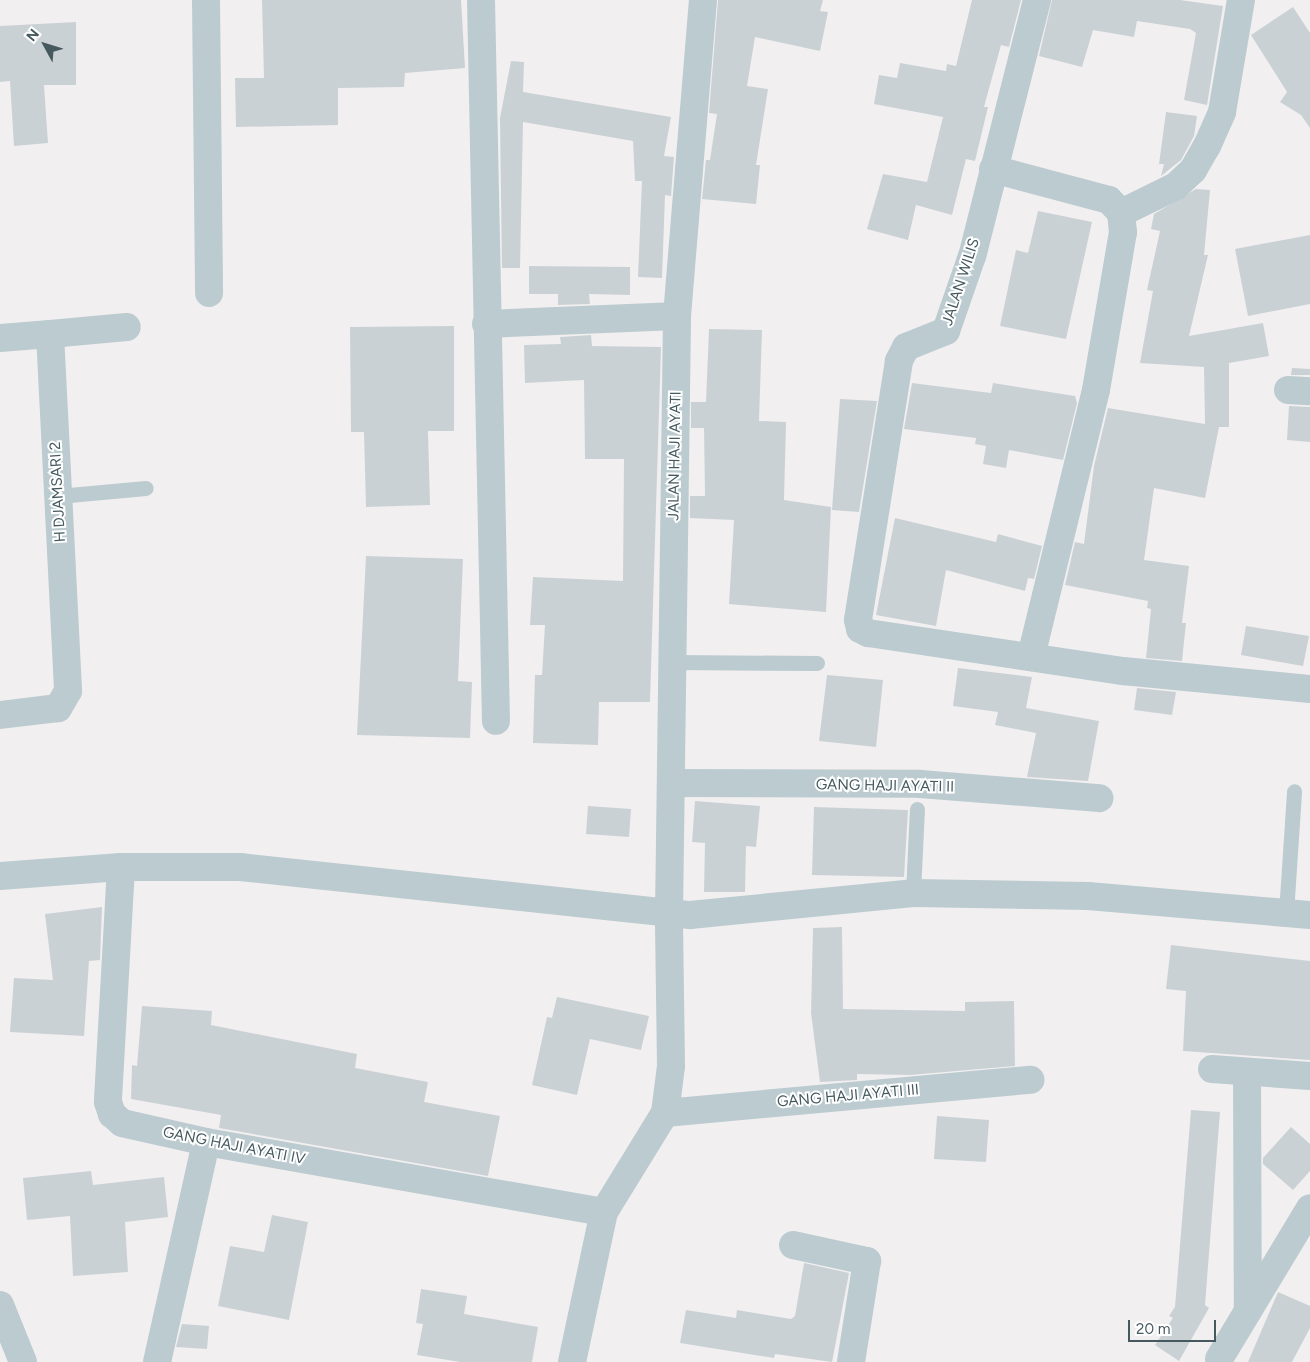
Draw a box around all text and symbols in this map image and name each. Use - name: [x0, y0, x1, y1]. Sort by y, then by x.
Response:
- north arrow: [20, 20, 70, 70]
- text: N: [23, 26, 43, 45]
- street label: JALAN WILIS: [938, 236, 984, 328]
- street label: JALAN HAJI AYATI: [665, 391, 685, 521]
- street label: H DJAMSARI 2: [46, 441, 70, 543]
- street label: GANG HAJI AYATI II: [816, 776, 954, 796]
- street label: GANG HAJI AYATI III: [776, 1081, 920, 1111]
- street label: GANG HAJI AYATI IV: [161, 1123, 307, 1169]
- scale bar: [1130, 1310, 1218, 1342]
- text: 20 m: [1136, 1320, 1170, 1338]

